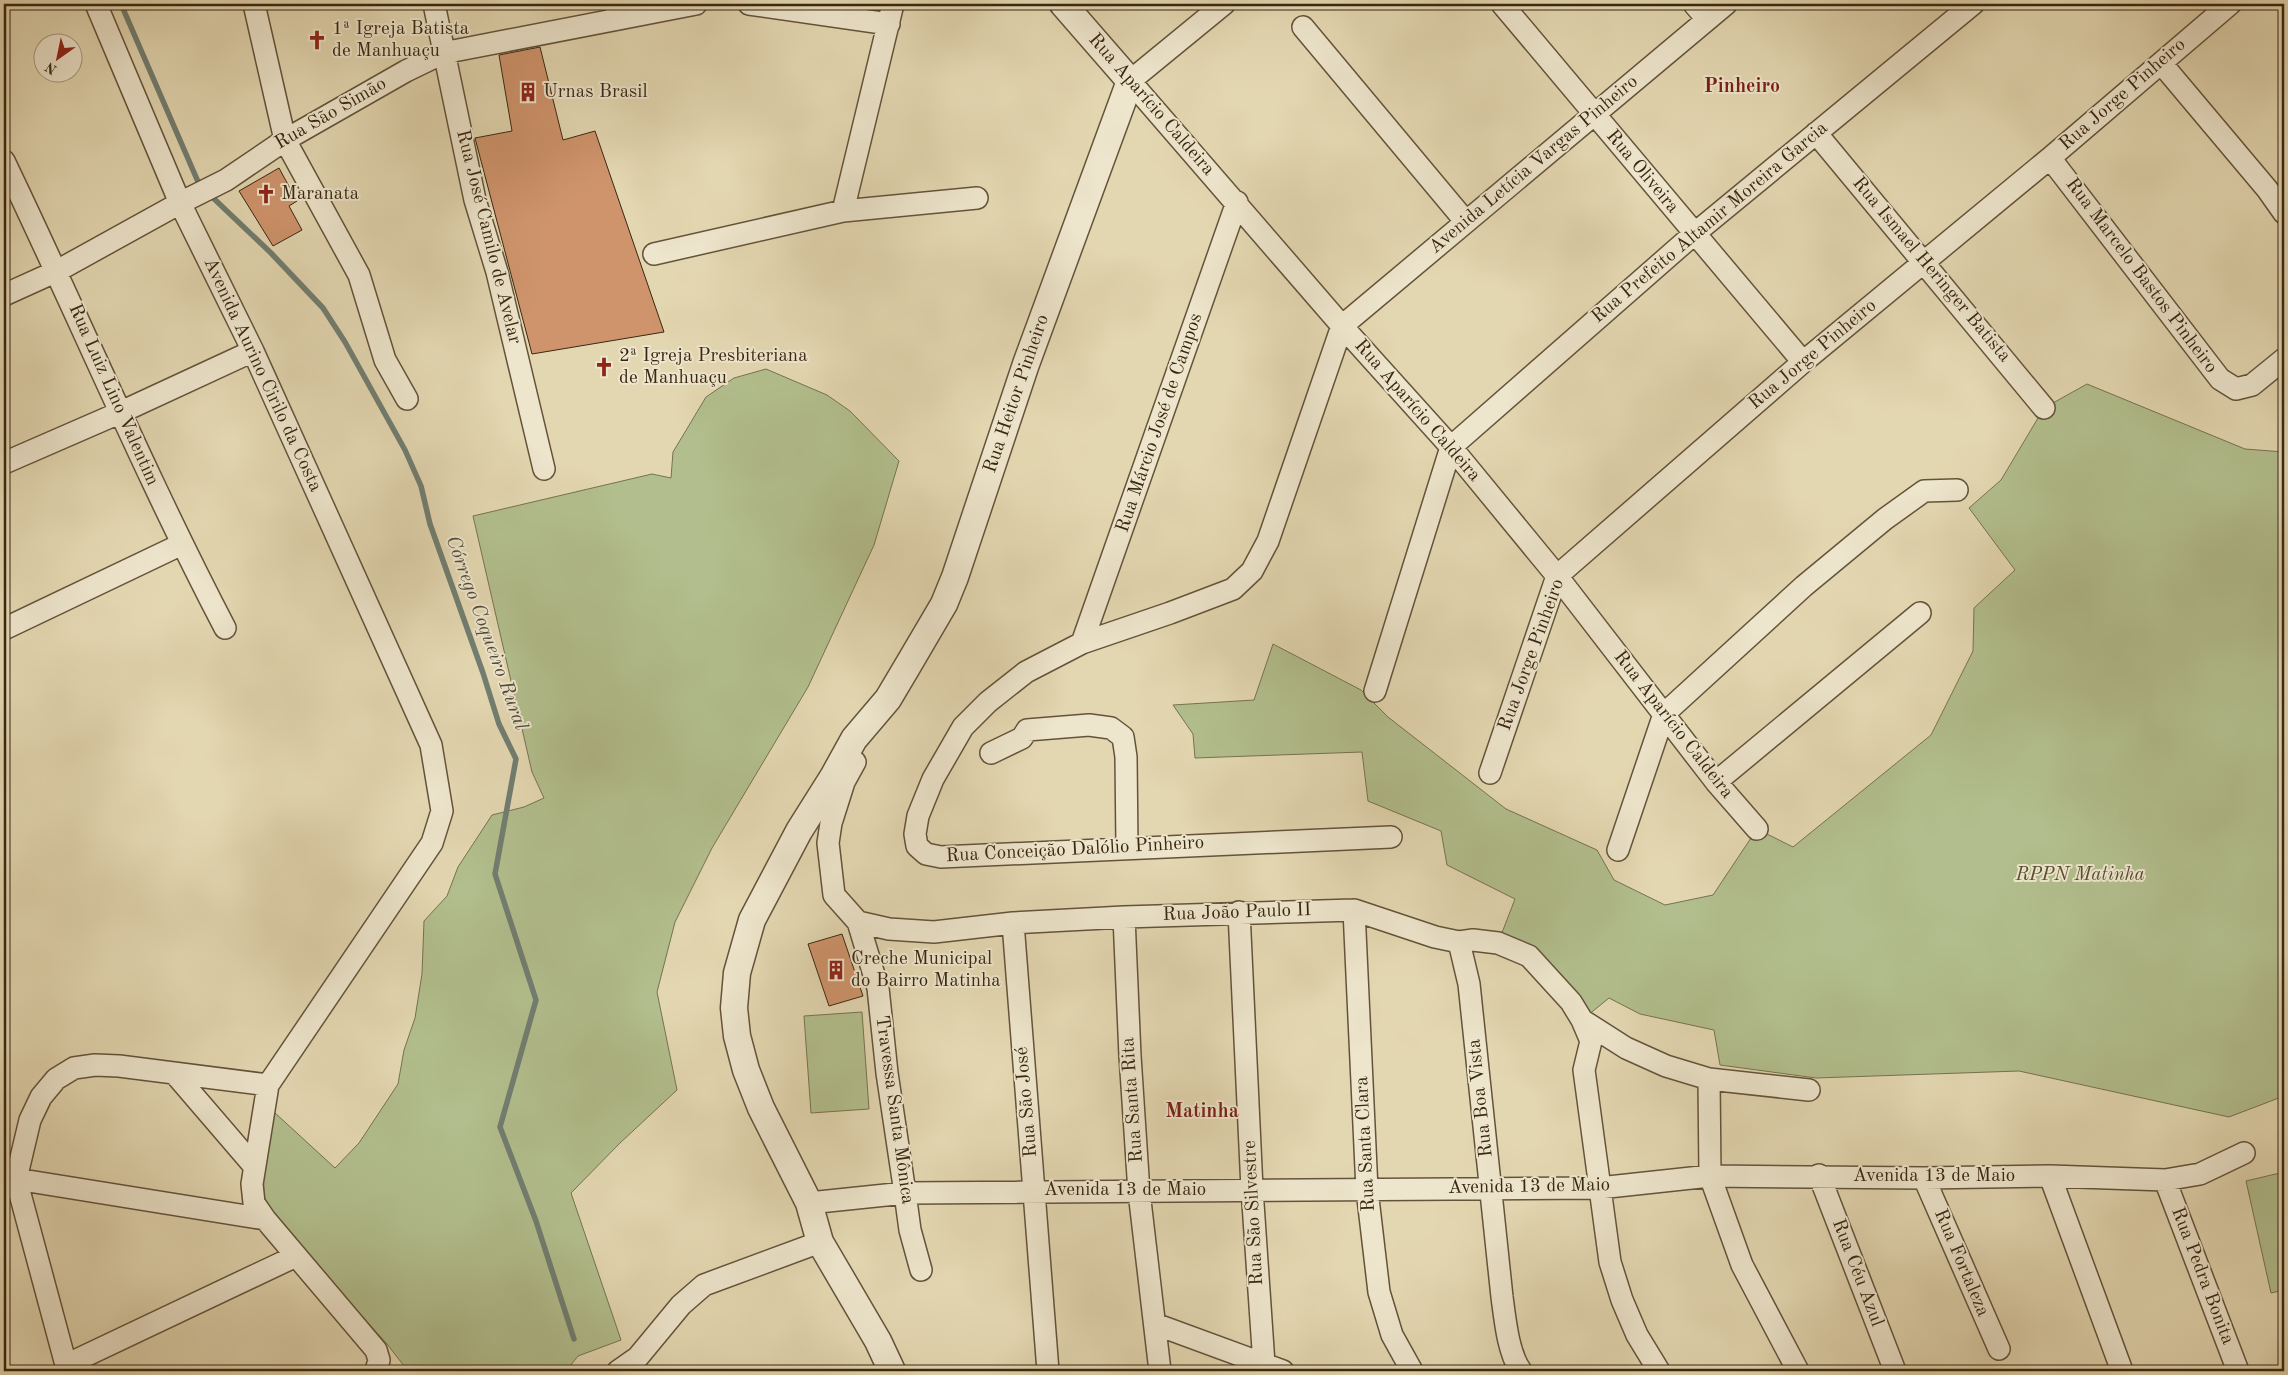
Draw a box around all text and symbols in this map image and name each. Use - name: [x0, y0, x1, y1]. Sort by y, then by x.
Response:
- place label: 1ª Igreja Batista de Manhuaçu: [332, 20, 470, 61]
- church icon: 1ª Igreja Batista de Manhuaçu: [306, 29, 328, 51]
- street label: Rua Aparício Caldeira: [1084, 30, 1218, 180]
- north arrow: [32, 32, 82, 82]
- street label: Rua Jorge Pinheiro: [2056, 35, 2190, 155]
- text: N: [43, 59, 60, 77]
- street label: Avenida Letícia Vargas Pinheiro: [1426, 72, 1642, 258]
- street label: Rua São Simão: [272, 74, 390, 154]
- district label: Pinheiro: [1704, 77, 1780, 97]
- building icon: Urnas Brasil: [517, 81, 539, 103]
- place label: Urnas Brasil: [543, 83, 648, 102]
- street label: Rua Prefeito Altamir Moreira Garcia: [1588, 118, 1832, 327]
- street label: Rua Oliveira: [1602, 127, 1683, 218]
- street label: Rua José Camilo de Avelar: [452, 128, 524, 346]
- street label: Rua Ismael Heringer Batista: [1848, 174, 2014, 367]
- street label: Rua Marcelo Bastos Pinheiro: [2062, 175, 2220, 377]
- church icon: Maranata: [255, 183, 277, 205]
- place label: Maranata: [281, 185, 360, 204]
- street label: Avenida Aurino Cirilo da Costa: [199, 255, 325, 495]
- street label: Rua Jorge Pinheiro: [1746, 296, 1880, 414]
- street label: Rua Luiz Lino Valentim: [64, 301, 162, 489]
- street label: Rua Márcio José de Campos: [1114, 311, 1206, 535]
- street label: Rua Heitor Pinheiro: [981, 312, 1053, 476]
- street label: Rua Aparício Caldeira: [1350, 336, 1484, 486]
- place label: 2ª Igreja Presbiteriana de Manhuaçu: [619, 347, 808, 388]
- church icon: 2ª Igreja Presbiteriana de Manhuaçu: [593, 356, 615, 378]
- water label: Córrego Coqueiro Rural: [441, 533, 531, 733]
- street label: Rua Jorge Pinheiro: [1496, 577, 1568, 733]
- street label: Rua Aparício Caldeira: [1610, 648, 1737, 803]
- street label: Rua Conceição Dalólio Pinheiro: [945, 834, 1205, 866]
- park label: RPPN Matinha: [2014, 866, 2145, 885]
- street label: Rua João Paulo II: [1162, 901, 1312, 925]
- place label: Creche Municipal do Bairro Matinha: [851, 950, 1001, 991]
- building icon: Creche Municipal do Bairro Matinha: [825, 959, 847, 981]
- street label: Travessa Santa Mônica: [871, 1014, 917, 1206]
- street label: Rua Santa Rita: [1119, 1036, 1147, 1164]
- street label: Rua Boa Vista: [1465, 1037, 1497, 1158]
- street label: Rua São José: [1013, 1046, 1041, 1158]
- street label: Rua Santa Clara: [1353, 1075, 1379, 1212]
- district label: Matinha: [1165, 1102, 1239, 1122]
- street label: Rua São Silvestre: [1241, 1140, 1267, 1286]
- street label: Avenida 13 de Maio: [1853, 1167, 2015, 1186]
- street label: Avenida 13 de Maio: [1448, 1176, 1610, 1198]
- street label: Avenida 13 de Maio: [1044, 1181, 1206, 1200]
- street label: Rua Pedra Bonita: [2167, 1205, 2237, 1348]
- street label: Rua Fortaleza: [1930, 1206, 1992, 1320]
- street label: Rua Céu Azul: [1828, 1217, 1886, 1329]

